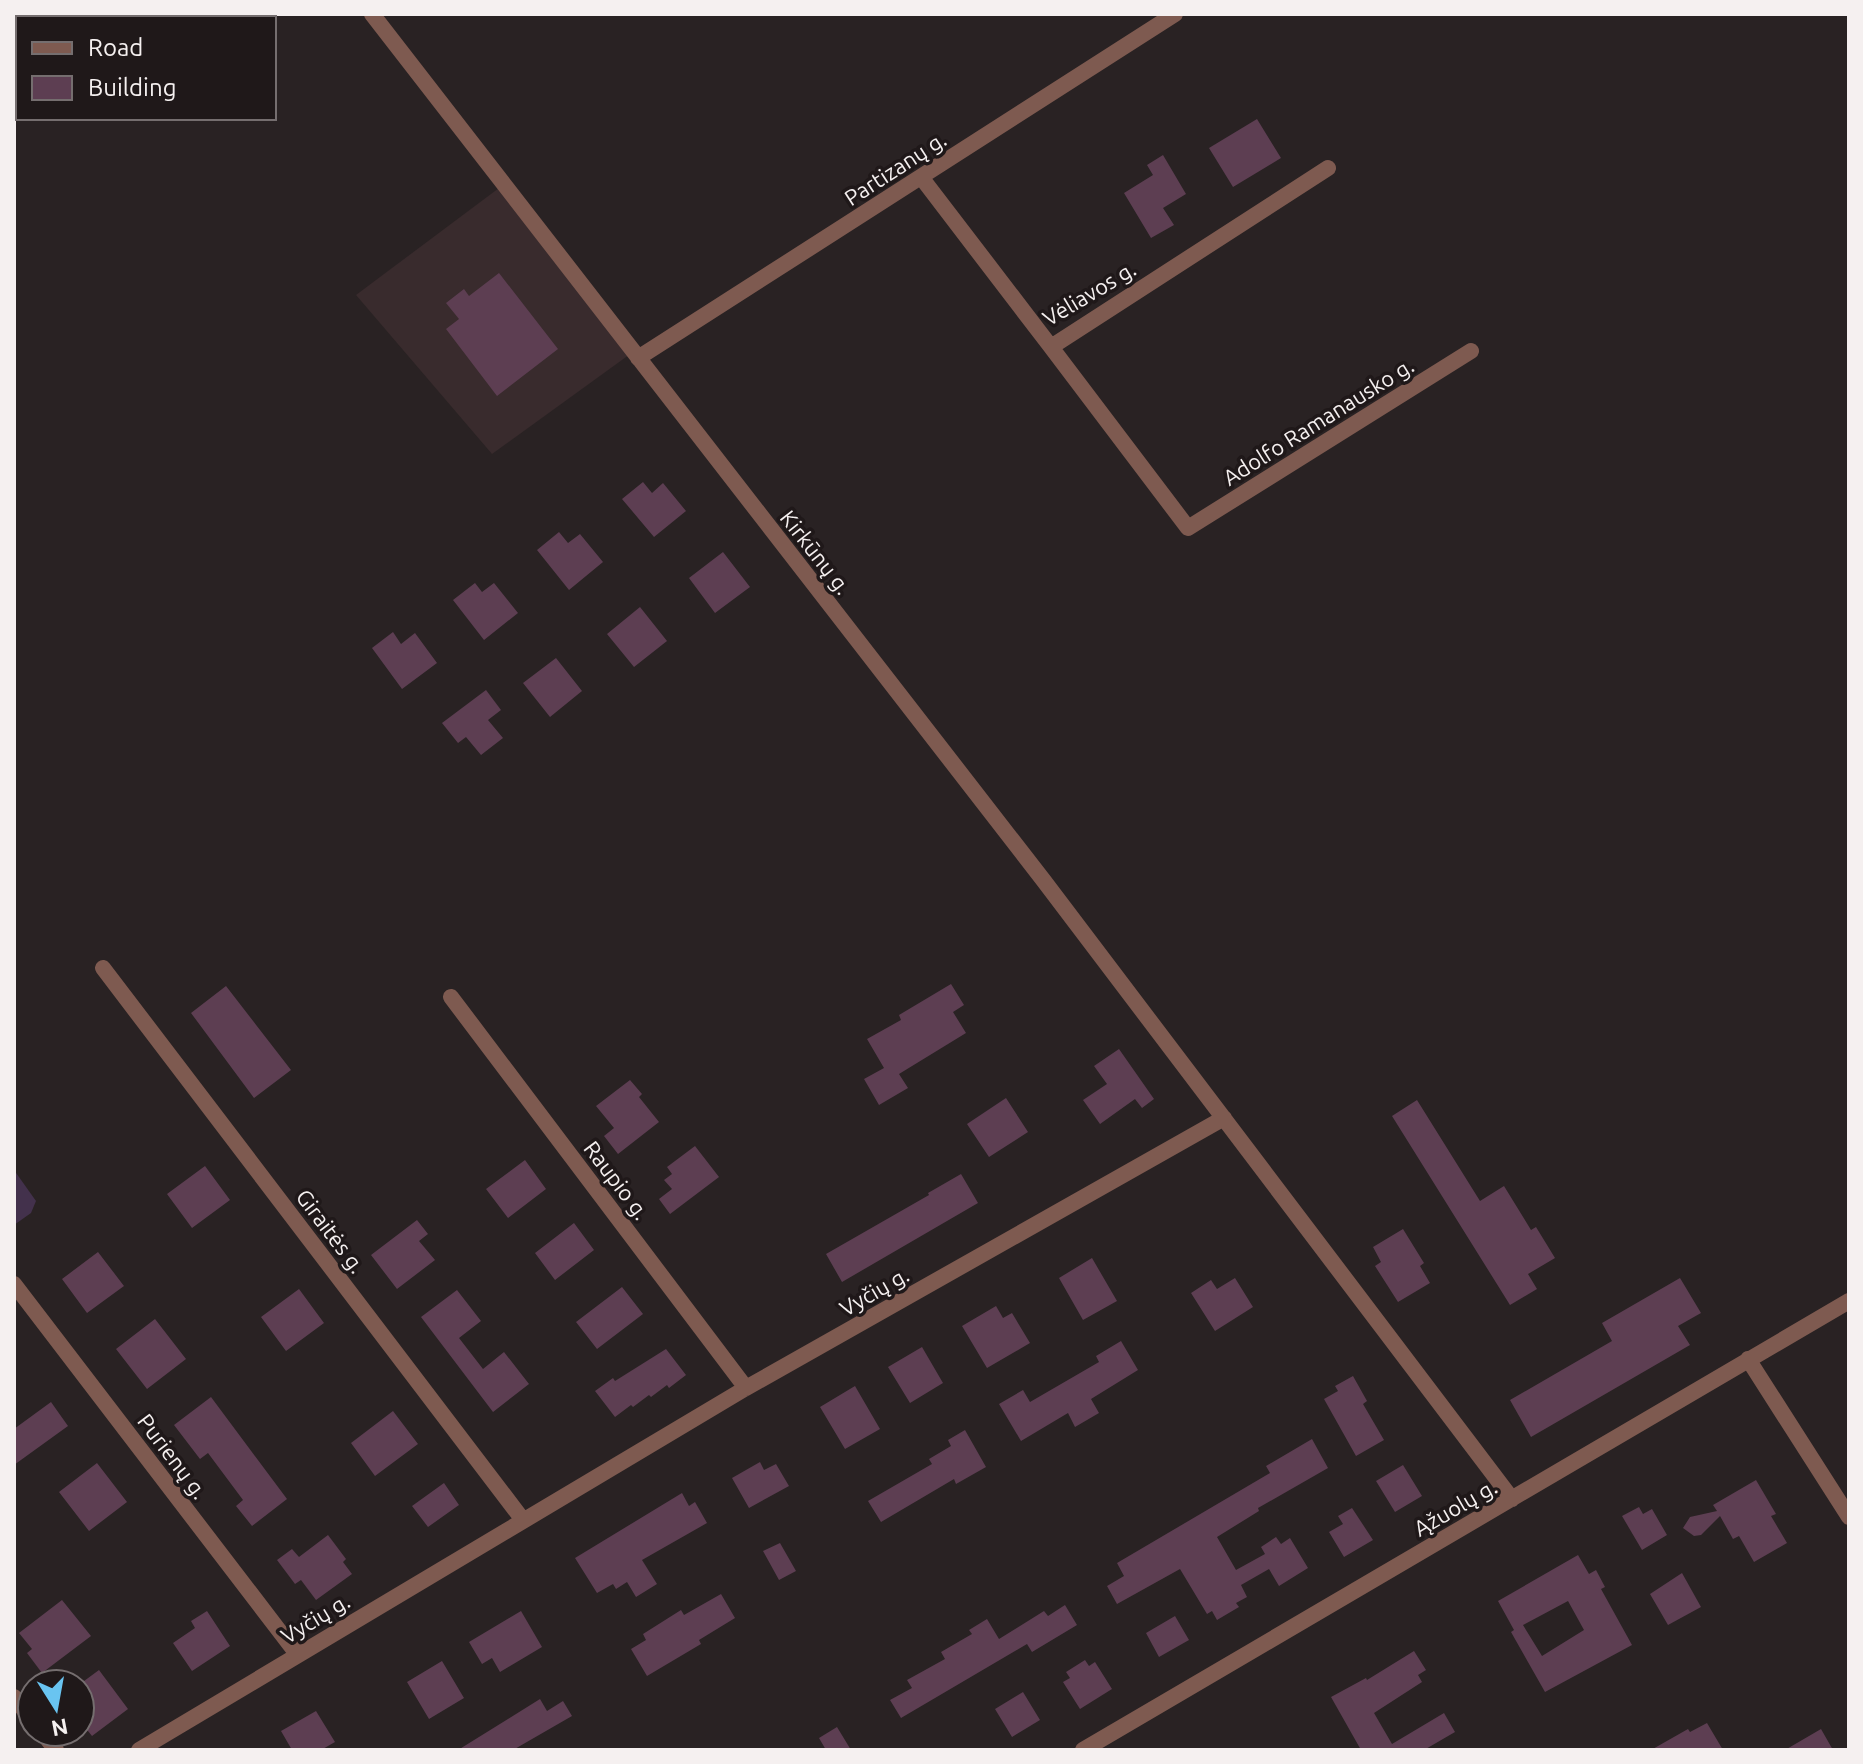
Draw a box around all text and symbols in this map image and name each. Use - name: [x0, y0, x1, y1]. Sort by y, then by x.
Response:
- legend: [16, 16, 276, 120]
- text: Road: [88, 34, 143, 61]
- text: Building: [88, 74, 176, 101]
- street label: Partizanų g.: [839, 126, 951, 210]
- street label: Vėliavos g.: [1038, 256, 1140, 330]
- street label: Adolfo Ramanausko g.: [1218, 352, 1418, 490]
- street label: Kirkūnų g.: [776, 505, 856, 599]
- street label: Raupio g.: [579, 1136, 655, 1224]
- street label: Giraitės g.: [291, 1184, 371, 1278]
- street label: Vyčių g.: [835, 1261, 913, 1321]
- street label: Purienų g.: [133, 1409, 213, 1503]
- street label: Ąžuolų g.: [1409, 1473, 1501, 1541]
- street label: Vyčių g.: [276, 1588, 354, 1648]
- north arrow: [16, 1668, 96, 1748]
- text: N: [49, 1714, 70, 1742]

